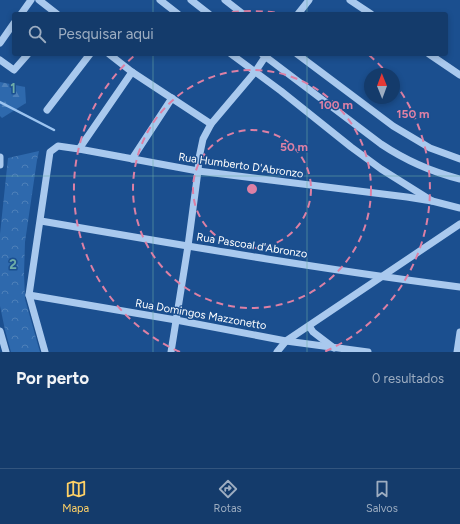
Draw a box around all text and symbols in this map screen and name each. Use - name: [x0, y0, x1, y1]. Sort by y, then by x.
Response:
- search box: [12, 12, 448, 56]
- icon: search: [26, 23, 48, 45]
- text: Pesquisar aqui: [58, 25, 154, 43]
- north arrow: [364, 68, 400, 104]
- text: 1: [10, 81, 16, 96]
- text: 100 m: [319, 98, 353, 112]
- text: 150 m: [396, 107, 430, 121]
- text: 50 m: [280, 140, 308, 154]
- street label: Rua Humberto D'Abronzo: [178, 150, 304, 181]
- centre of rings: [245, 182, 259, 196]
- street label: Rua Pascoal d'Abronzo: [196, 230, 308, 261]
- text: 2: [9, 257, 17, 272]
- street label: Rua Domingos Mazzonetto: [134, 297, 268, 332]
- text: Por perto: [16, 368, 89, 388]
- text: 0 resultados: [372, 371, 444, 386]
- tab: Mapa: [62, 478, 89, 515]
- tab: Rotas: [214, 478, 242, 515]
- tab: Salvos: [366, 478, 398, 515]

